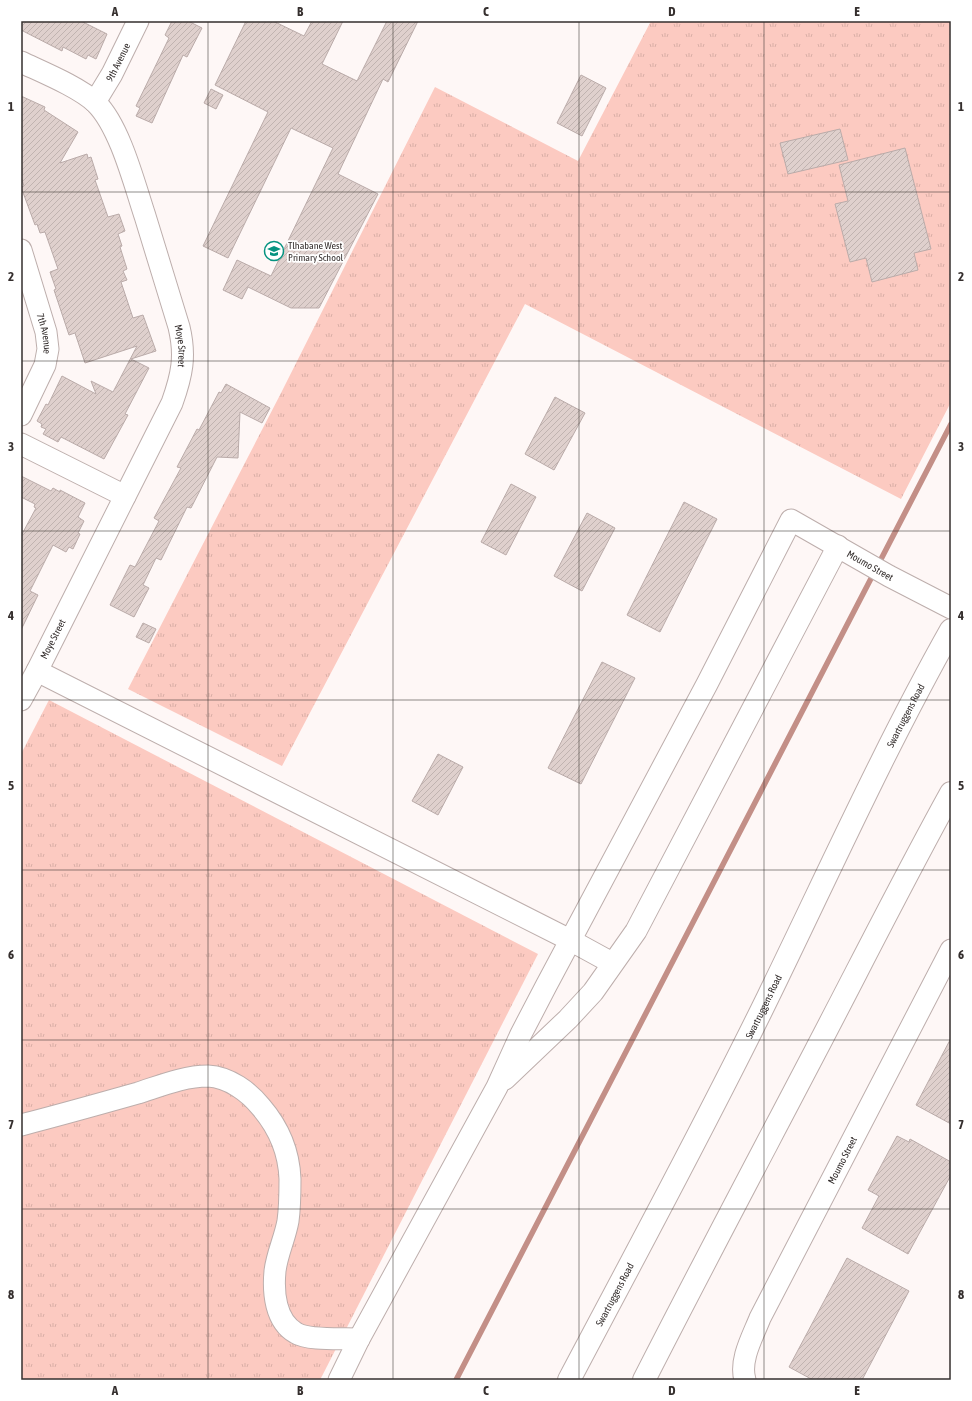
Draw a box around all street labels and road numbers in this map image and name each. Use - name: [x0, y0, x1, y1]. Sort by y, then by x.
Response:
- street label: 9th Avenue: [103, 41, 132, 83]
- street label: 7th Avenue: [35, 312, 54, 355]
- street label: Moye Street: [173, 323, 188, 368]
- street label: Moumo Street: [845, 548, 895, 583]
- street label: Moye Street: [38, 617, 68, 661]
- street label: Swartruggens Road: [884, 682, 926, 749]
- street label: Swartruggens Road: [743, 973, 784, 1040]
- street label: Moumo Street: [825, 1135, 859, 1185]
- street label: Swartruggens Road: [593, 1261, 636, 1328]

